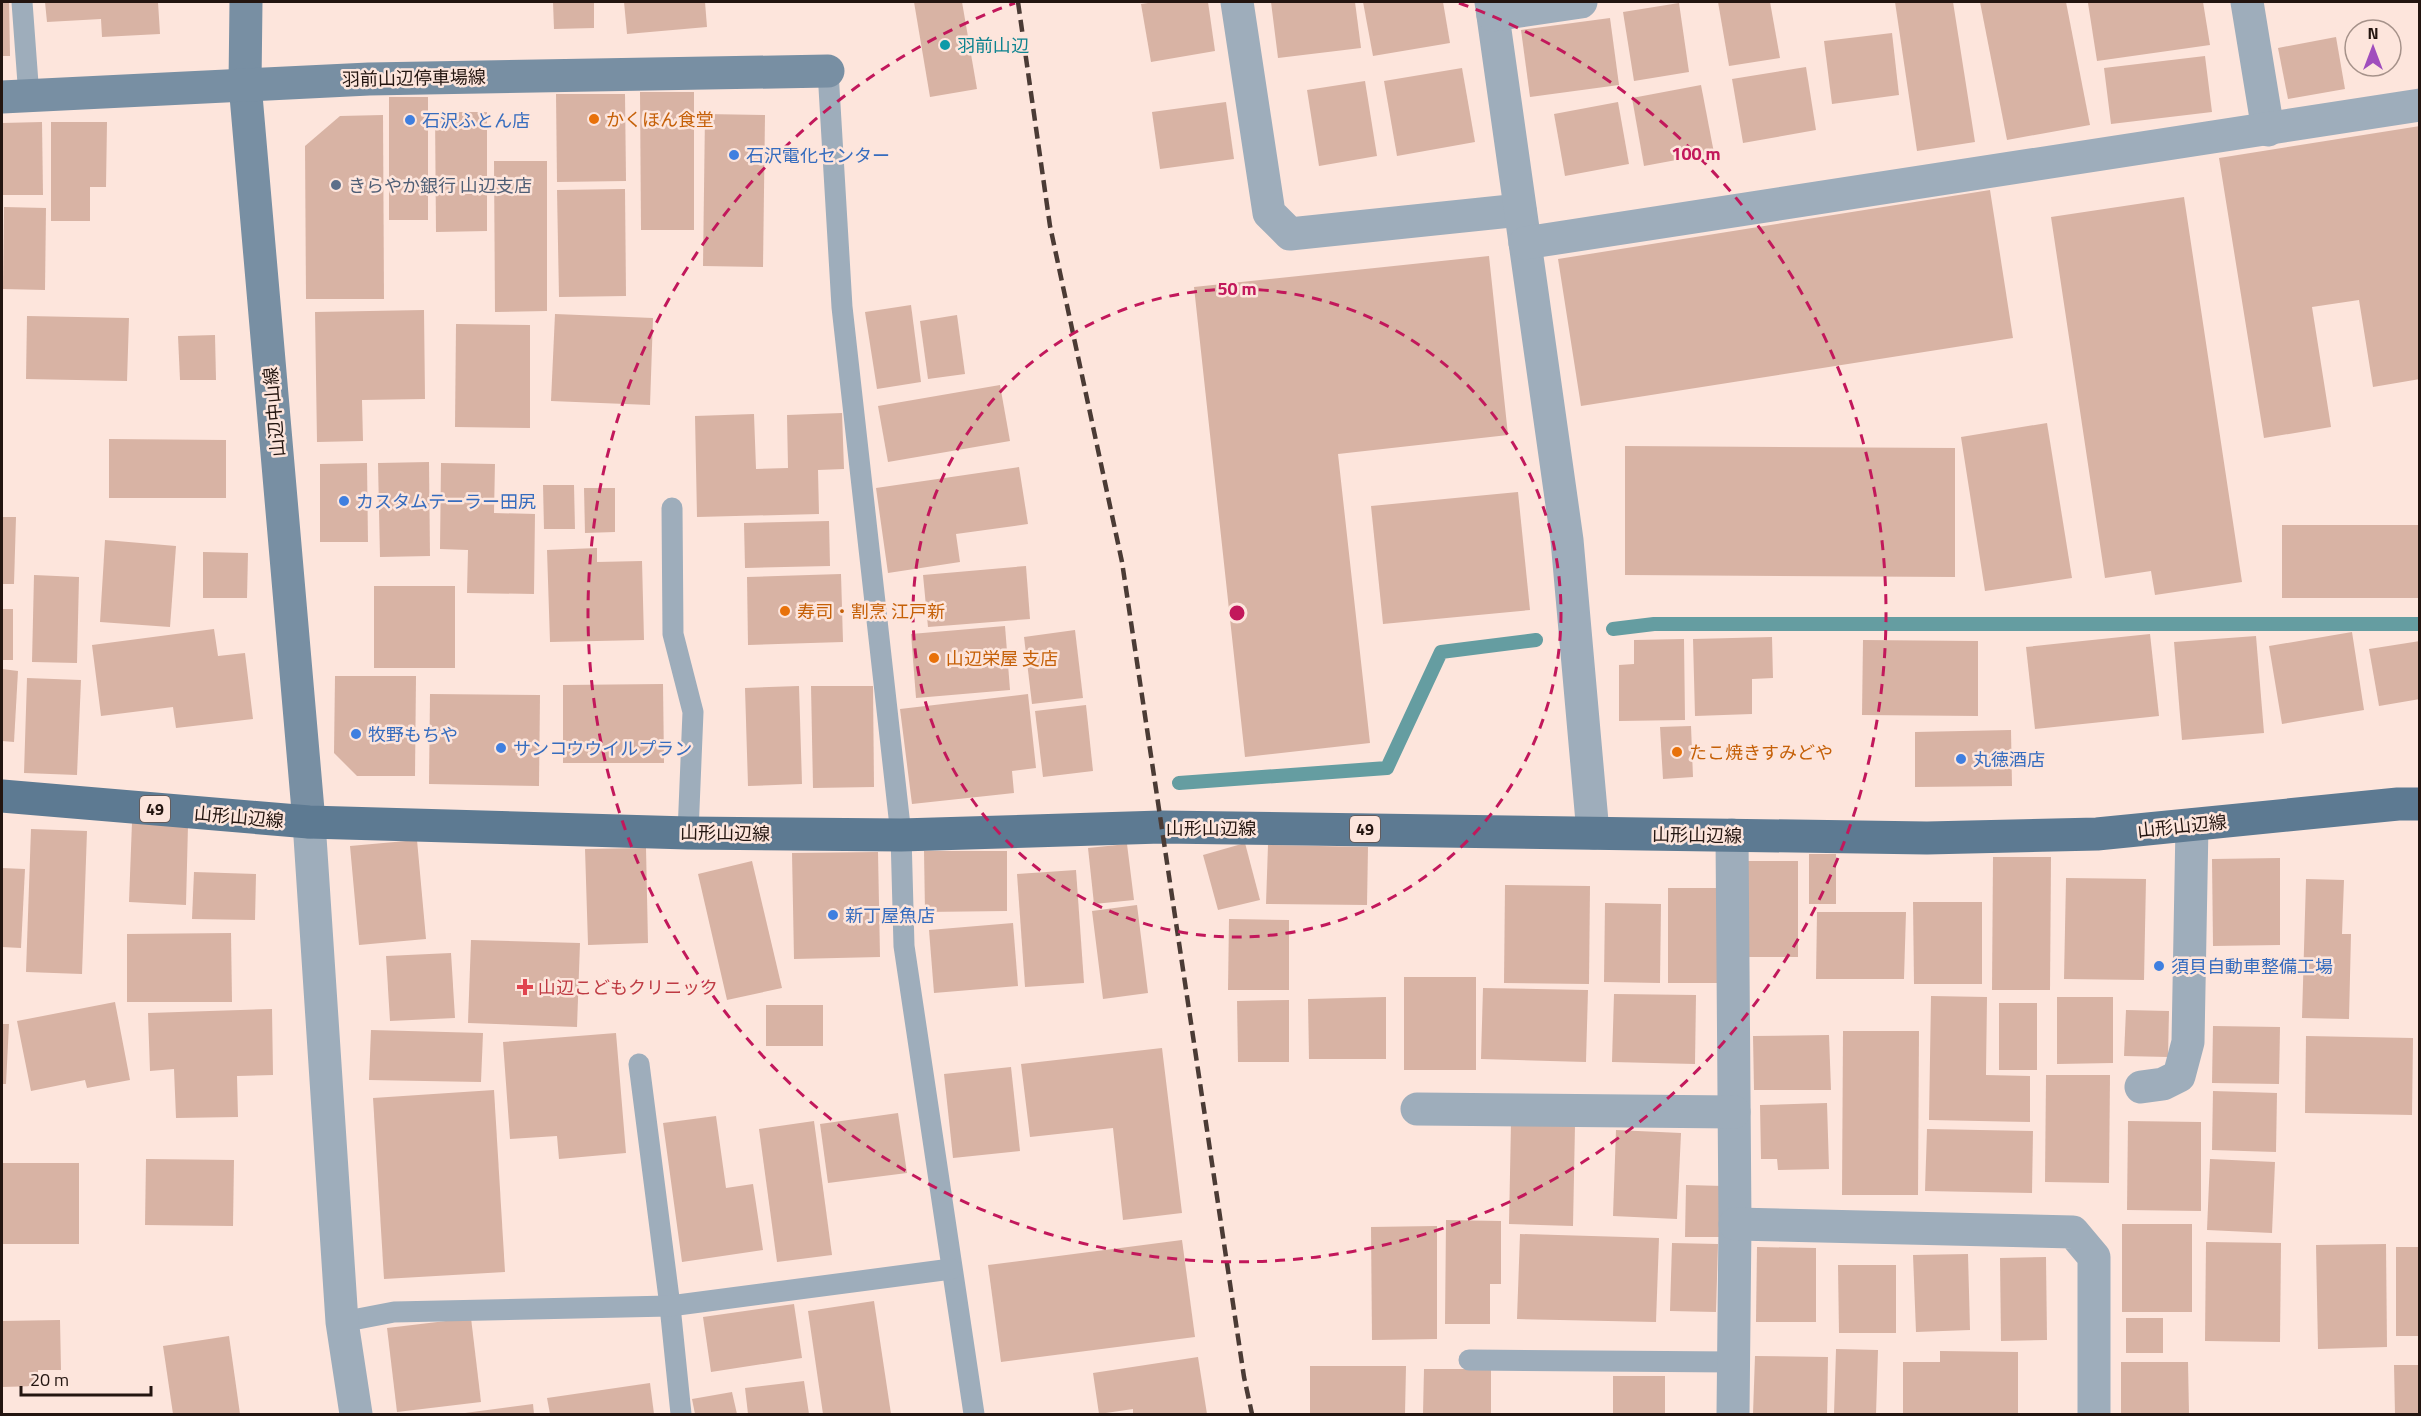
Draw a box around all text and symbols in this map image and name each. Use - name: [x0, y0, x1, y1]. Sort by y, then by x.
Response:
- north arrow: [2343, 18, 2403, 78]
- text: N: [2367, 21, 2379, 45]
- place label: 羽前山辺: [957, 32, 1029, 59]
- marker: 羽前山辺: [938, 38, 952, 52]
- street label: 羽前山辺停車場線: [342, 63, 486, 93]
- place label: かくほん食堂: [606, 106, 714, 133]
- place label: 石沢ふとん店: [422, 107, 530, 134]
- marker: かくほん食堂: [587, 112, 601, 126]
- marker: 石沢ふとん店: [403, 113, 417, 127]
- text: 100 m: [1671, 140, 1721, 167]
- place label: 石沢電化センター: [746, 142, 890, 169]
- marker: 石沢電化センター: [727, 148, 741, 162]
- place label: きらやか銀行 山辺支店: [348, 172, 532, 199]
- marker: きらやか銀行 山辺支店: [329, 178, 343, 192]
- text: 50 m: [1217, 275, 1257, 302]
- street label: 山辺中山線: [257, 366, 291, 458]
- place label: カスタムテーラー田尻: [356, 488, 536, 515]
- marker: カスタムテーラー田尻: [337, 494, 351, 508]
- place label: 寿司・割烹 江戸新: [797, 598, 945, 625]
- centre of rings: [1227, 603, 1247, 623]
- marker: 寿司・割烹 江戸新: [778, 604, 792, 618]
- place label: 山辺栄屋 支店: [946, 645, 1058, 672]
- marker: 山辺栄屋 支店: [927, 651, 941, 665]
- place label: 牧野もちや: [368, 721, 458, 748]
- marker: 牧野もちや: [349, 727, 363, 741]
- place label: サンコウウイルプラン: [513, 735, 692, 762]
- place label: たこ焼きすみどや: [1689, 739, 1833, 766]
- marker: サンコウウイルプラン: [494, 741, 508, 755]
- marker: たこ焼きすみどや: [1670, 745, 1684, 759]
- place label: 丸徳酒店: [1973, 746, 2045, 773]
- marker: 丸徳酒店: [1954, 752, 1968, 766]
- road number: 49: [140, 796, 170, 822]
- street label: 山形山辺線: [193, 800, 285, 834]
- street label: 山形山辺線: [2136, 808, 2228, 844]
- street label: 山形山辺線: [1166, 815, 1256, 842]
- road number: 49: [1350, 816, 1380, 842]
- street label: 山形山辺線: [680, 819, 770, 847]
- street label: 山形山辺線: [1652, 821, 1742, 849]
- place label: 新丁屋魚店: [845, 902, 935, 929]
- marker: 新丁屋魚店: [826, 908, 840, 922]
- place label: 須貝自動車整備工場: [2171, 953, 2333, 980]
- marker: 須貝自動車整備工場: [2152, 959, 2166, 973]
- place label: 山辺こどもクリニック: [538, 974, 718, 1001]
- marker: 山辺こどもクリニック: [516, 978, 534, 996]
- scale bar: [21, 1359, 152, 1397]
- text: 20 m: [30, 1366, 69, 1393]

